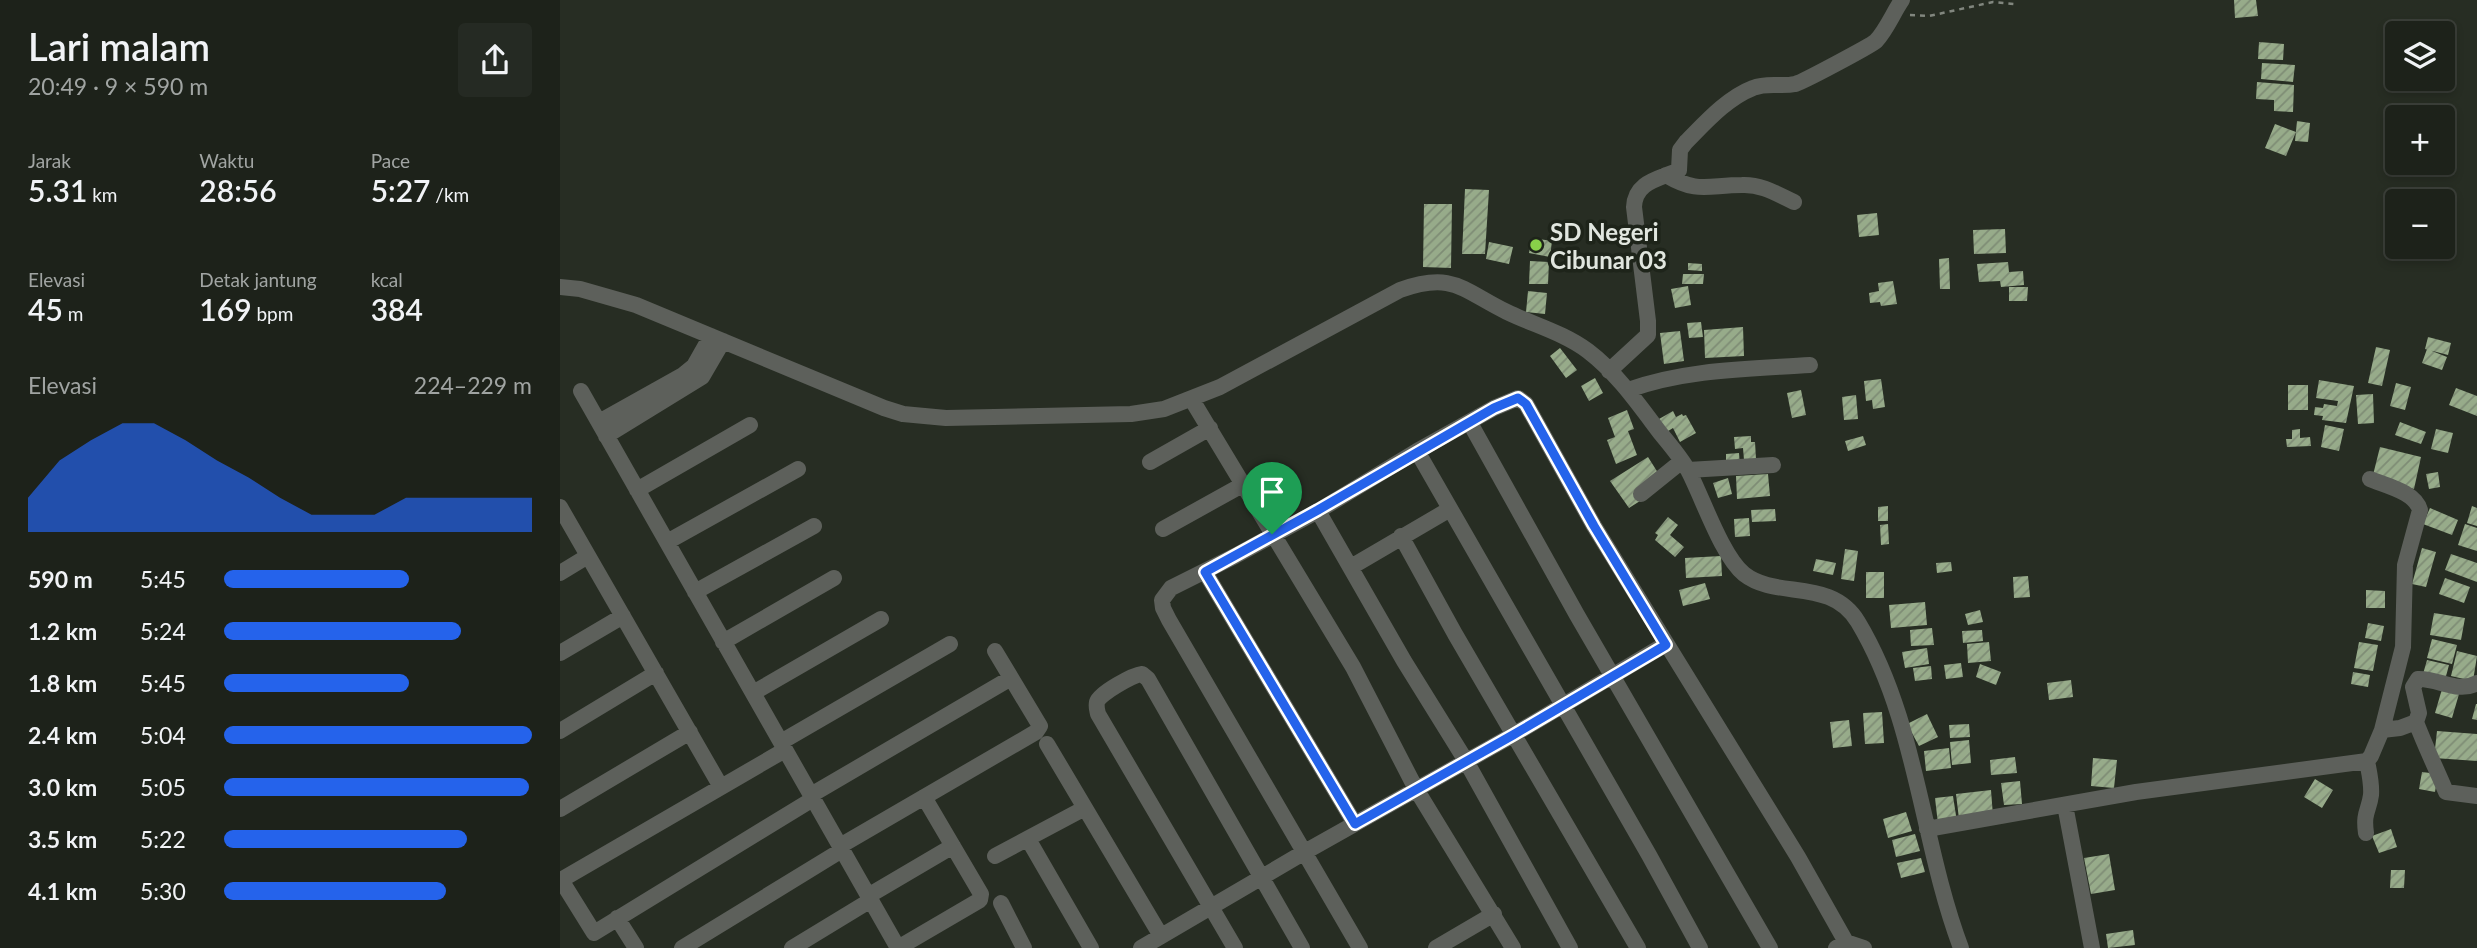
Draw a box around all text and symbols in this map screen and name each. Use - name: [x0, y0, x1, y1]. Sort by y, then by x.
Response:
- map controls: [2385, 21, 2455, 259]
- button: layers: [2385, 21, 2455, 91]
- text: Lari malam: [28, 23, 210, 69]
- button: share: [458, 23, 532, 97]
- text: 20:49 · 9 × 590 m: [28, 72, 208, 100]
- button: +: [2385, 105, 2455, 175]
- text: Jarak: [28, 149, 71, 172]
- text: Waktu: [199, 149, 254, 172]
- text: Pace: [371, 149, 410, 172]
- text: 5.31: [28, 172, 87, 208]
- text: 28:56: [199, 172, 277, 208]
- text: 5:27: [371, 172, 430, 208]
- text: km: [87, 183, 117, 206]
- text: /km: [430, 183, 469, 206]
- button: −: [2385, 189, 2455, 259]
- place label: SD Negeri Cibunar 03: [1550, 217, 1667, 274]
- marker: SD Negeri Cibunar 03: [1528, 237, 1544, 253]
- text: Elevasi: [28, 268, 85, 291]
- text: Detak jantung: [199, 268, 317, 291]
- text: kcal: [371, 268, 403, 291]
- text: 45: [28, 291, 63, 327]
- text: 169: [199, 291, 252, 327]
- text: 384: [371, 291, 423, 327]
- text: m: [63, 302, 83, 325]
- text: bpm: [252, 302, 293, 325]
- text: Elevasi: [28, 371, 97, 399]
- text: 224–229 m: [414, 371, 532, 399]
- pin: [1242, 462, 1302, 534]
- icon: arrive: [1253, 473, 1291, 511]
- text: 590 m: [28, 565, 93, 593]
- text: 5:45: [140, 565, 186, 593]
- text: 1.2 km: [28, 617, 97, 645]
- text: 5:24: [140, 617, 186, 645]
- text: 1.8 km: [28, 669, 97, 697]
- text: 5:45: [140, 669, 186, 697]
- text: 2.4 km: [28, 721, 97, 749]
- text: 5:04: [140, 721, 186, 749]
- text: 3.0 km: [28, 773, 97, 801]
- text: 5:05: [140, 773, 186, 801]
- text: 3.5 km: [28, 825, 97, 853]
- text: 5:22: [140, 825, 186, 853]
- text: 4.1 km: [28, 877, 97, 905]
- text: 5:30: [140, 877, 186, 905]

